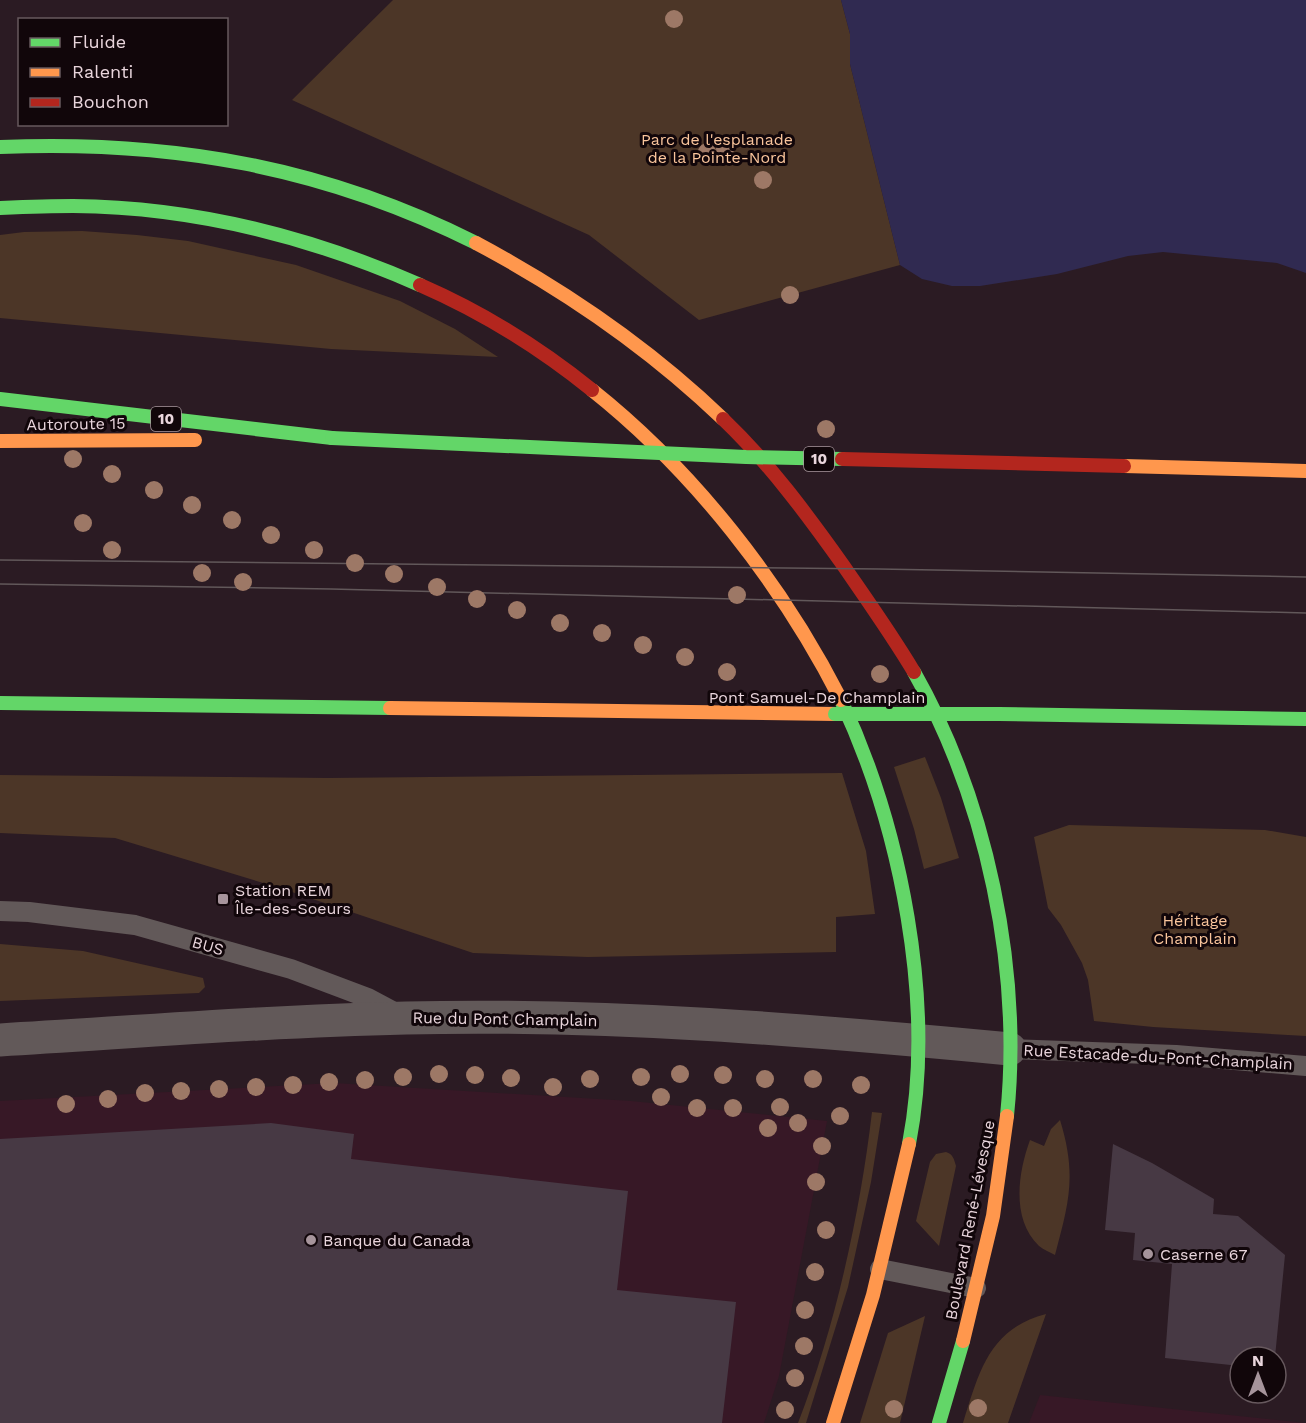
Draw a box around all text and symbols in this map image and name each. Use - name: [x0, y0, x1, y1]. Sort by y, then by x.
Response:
- legend: [18, 18, 228, 126]
- text: Fluide: [72, 31, 126, 52]
- text: Ralenti: [72, 61, 133, 82]
- text: Bouchon: [72, 91, 149, 112]
- park label: Parc de l'esplanade de la Pointe-Nord: [641, 130, 793, 167]
- road number: 10: [151, 407, 181, 431]
- street label: Autoroute 15: [26, 414, 126, 434]
- road number: 10: [804, 447, 834, 471]
- street label: Pont Samuel-De Champlain: [709, 688, 925, 707]
- place label: Station REM Île-des-Soeurs: [234, 881, 351, 918]
- marker: Station REM Île-des-Soeurs: [216, 892, 230, 906]
- park label: Héritage Champlain: [1153, 911, 1237, 948]
- street label: BUS: [190, 932, 226, 960]
- street label: Rue du Pont Champlain: [412, 1008, 598, 1030]
- street label: Rue Estacade-du-Pont-Champlain: [1023, 1040, 1293, 1074]
- street label: Boulevard René-Lévesque: [941, 1118, 999, 1322]
- place label: Banque du Canada: [323, 1231, 470, 1250]
- marker: Banque du Canada: [304, 1233, 318, 1247]
- place label: Caserne 67: [1160, 1245, 1247, 1264]
- marker: Caserne 67: [1141, 1247, 1155, 1261]
- north arrow: [1228, 1345, 1288, 1405]
- text: N: [1252, 1351, 1264, 1370]

